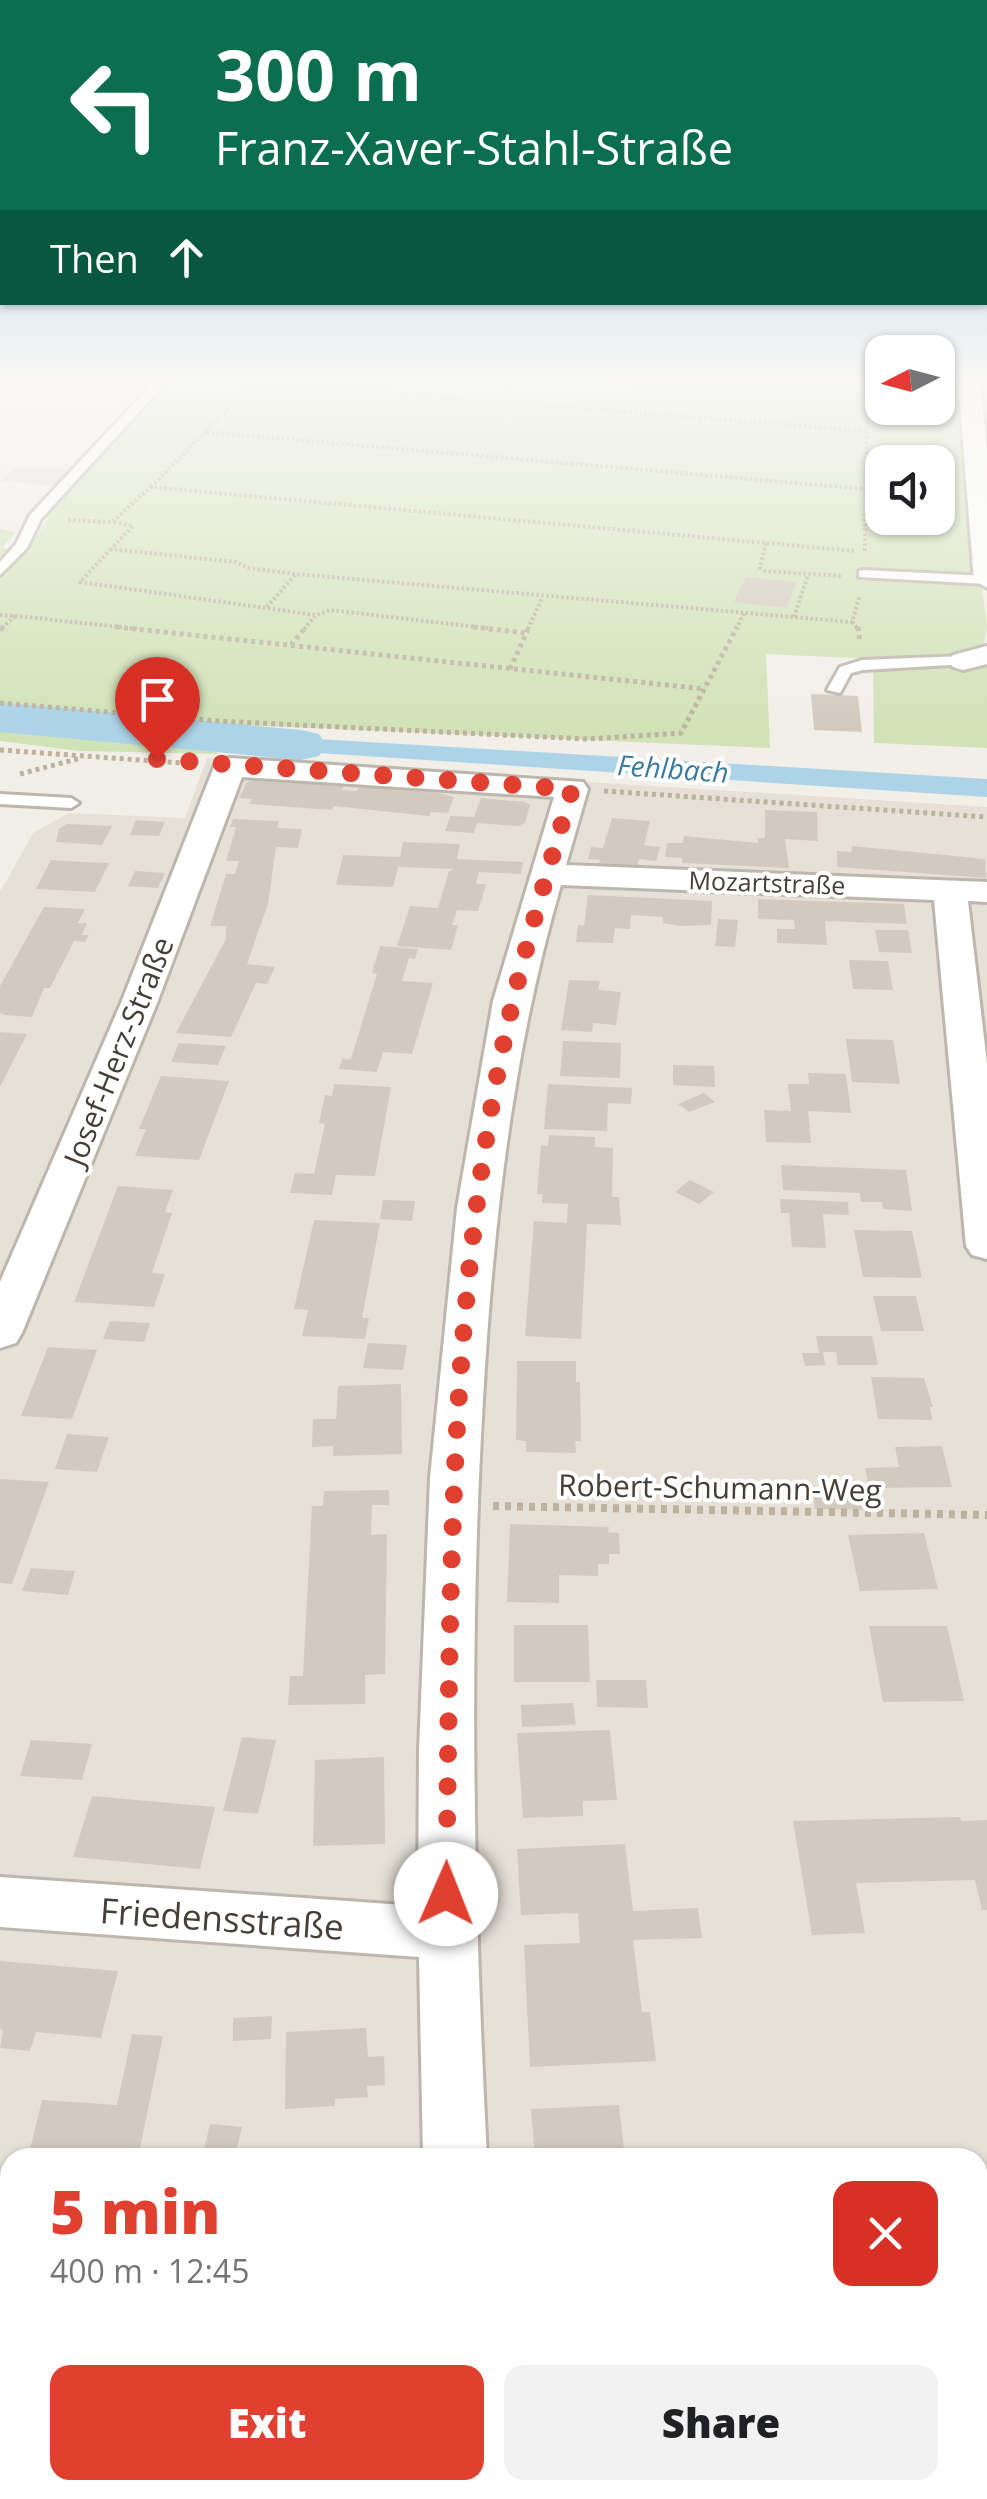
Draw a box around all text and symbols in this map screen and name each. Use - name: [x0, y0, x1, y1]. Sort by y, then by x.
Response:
- text: 300 m: [215, 26, 422, 122]
- icon: left: [50, 40, 180, 170]
- text: Franz-Xaver-Stahl-Straße: [215, 117, 733, 178]
- icon: ahead: [159, 230, 214, 285]
- text: Then: [50, 232, 139, 284]
- north arrow: [865, 335, 955, 425]
- map controls: [865, 335, 955, 535]
- button: sound: [865, 445, 955, 535]
- pin: [115, 657, 200, 760]
- icon: arrive: [130, 672, 185, 727]
- water label: Fehlbach: [616, 745, 730, 791]
- street label: Mozartstraße: [688, 862, 846, 902]
- street label: Josef-Herz-Straße: [52, 930, 183, 1174]
- street label: Robert-Schumann-Weg: [558, 1464, 882, 1510]
- position arrow: [394, 1842, 498, 1946]
- street label: Friedensstraße: [98, 1886, 346, 1950]
- text: 5 min: [50, 2170, 220, 2252]
- button: close: [833, 2181, 938, 2286]
- text: 400 m · 12:45: [50, 2249, 249, 2292]
- button: Exit: [50, 2365, 484, 2480]
- button: Share: [504, 2365, 938, 2480]

